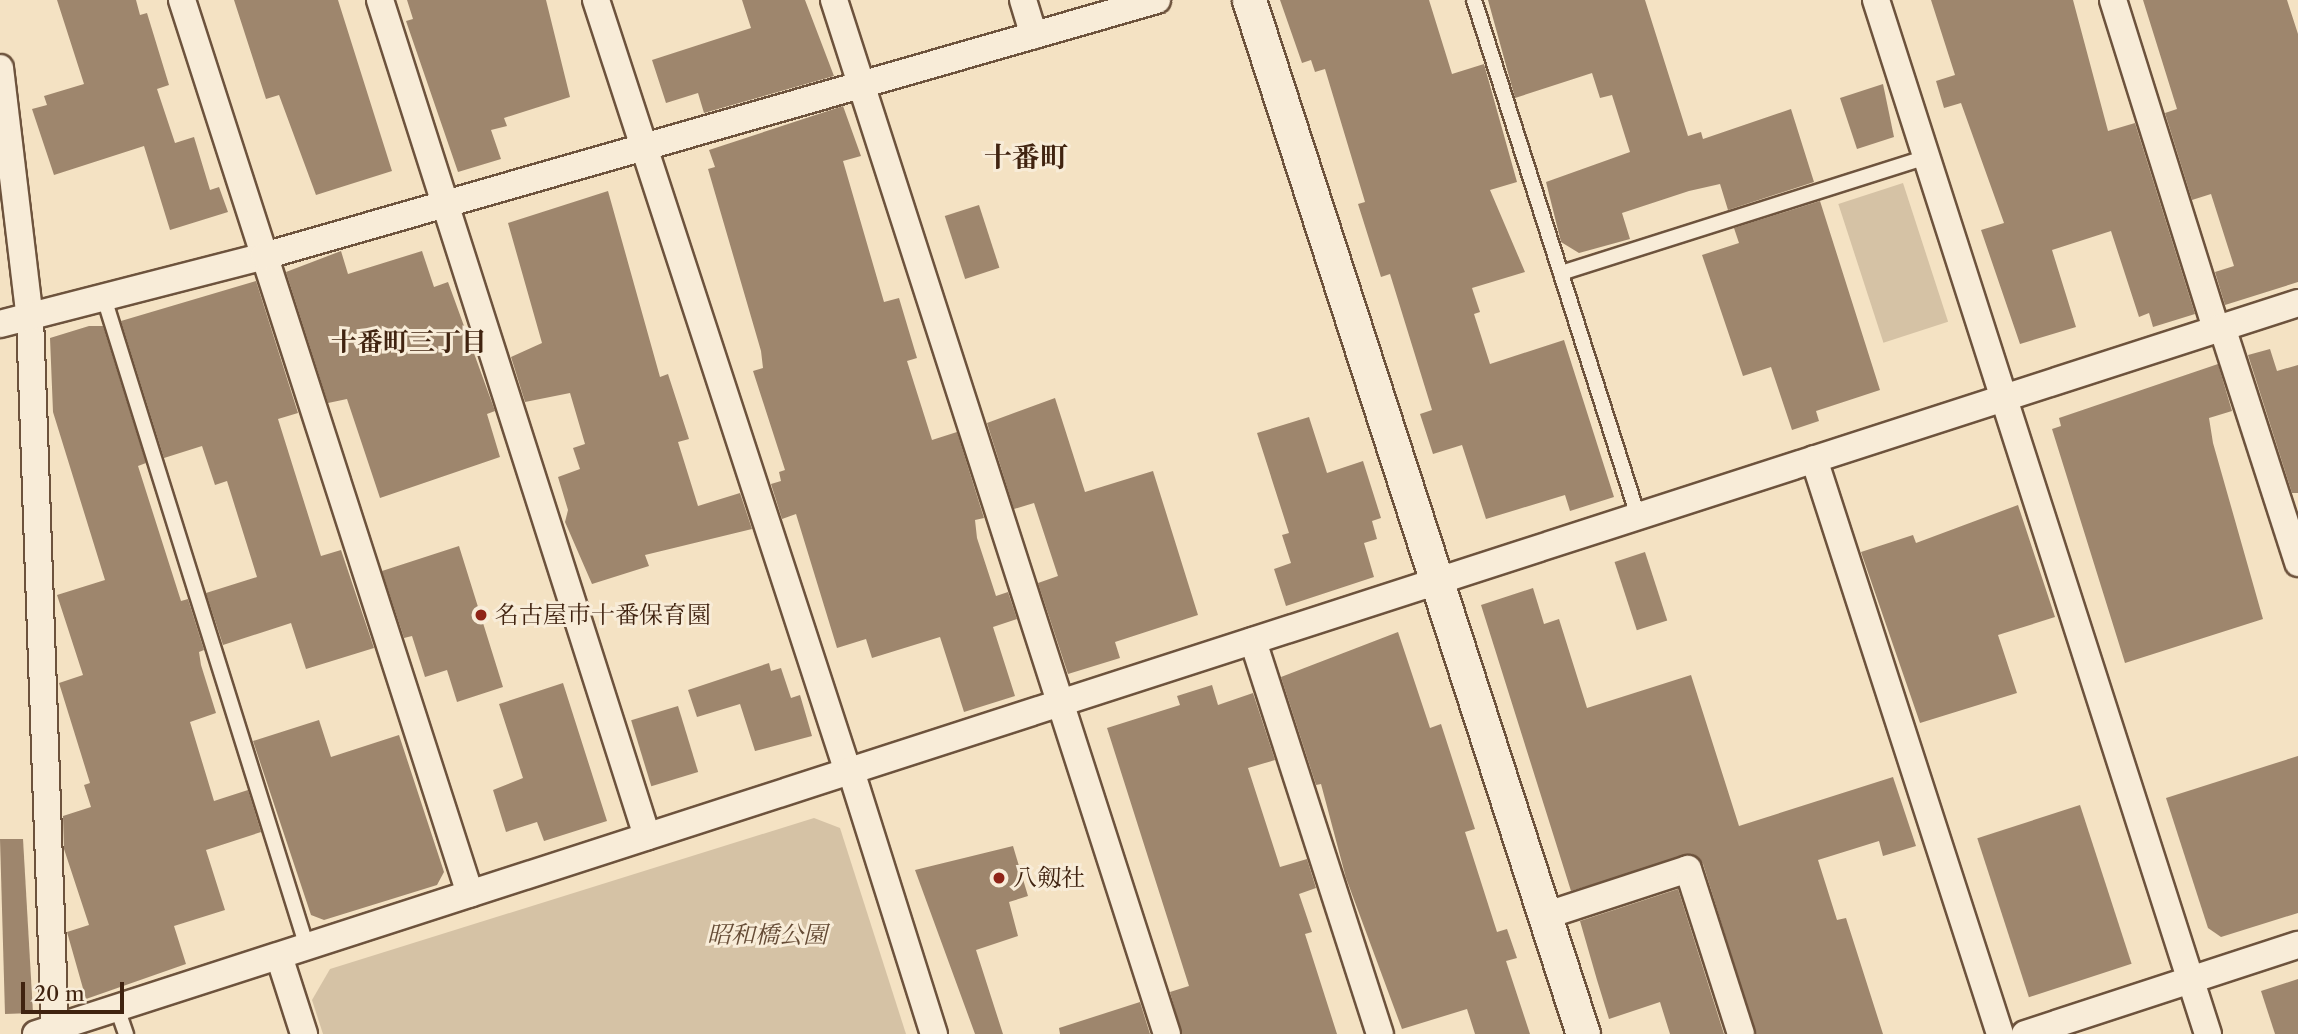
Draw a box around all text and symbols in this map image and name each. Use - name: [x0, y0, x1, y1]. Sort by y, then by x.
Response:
- district label: 十番町: [984, 140, 1068, 174]
- district label: 十番町三丁目: [331, 327, 487, 359]
- place label: 名古屋市十番保育園: [495, 601, 711, 629]
- marker: 名古屋市十番保育園: [473, 607, 489, 623]
- place label: 八剱社: [1013, 864, 1085, 892]
- marker: 八剱社: [991, 870, 1007, 886]
- park label: 昭和橋公園: [707, 921, 827, 949]
- scale bar: [24, 968, 128, 1012]
- text: 20 m: [34, 981, 85, 1006]

